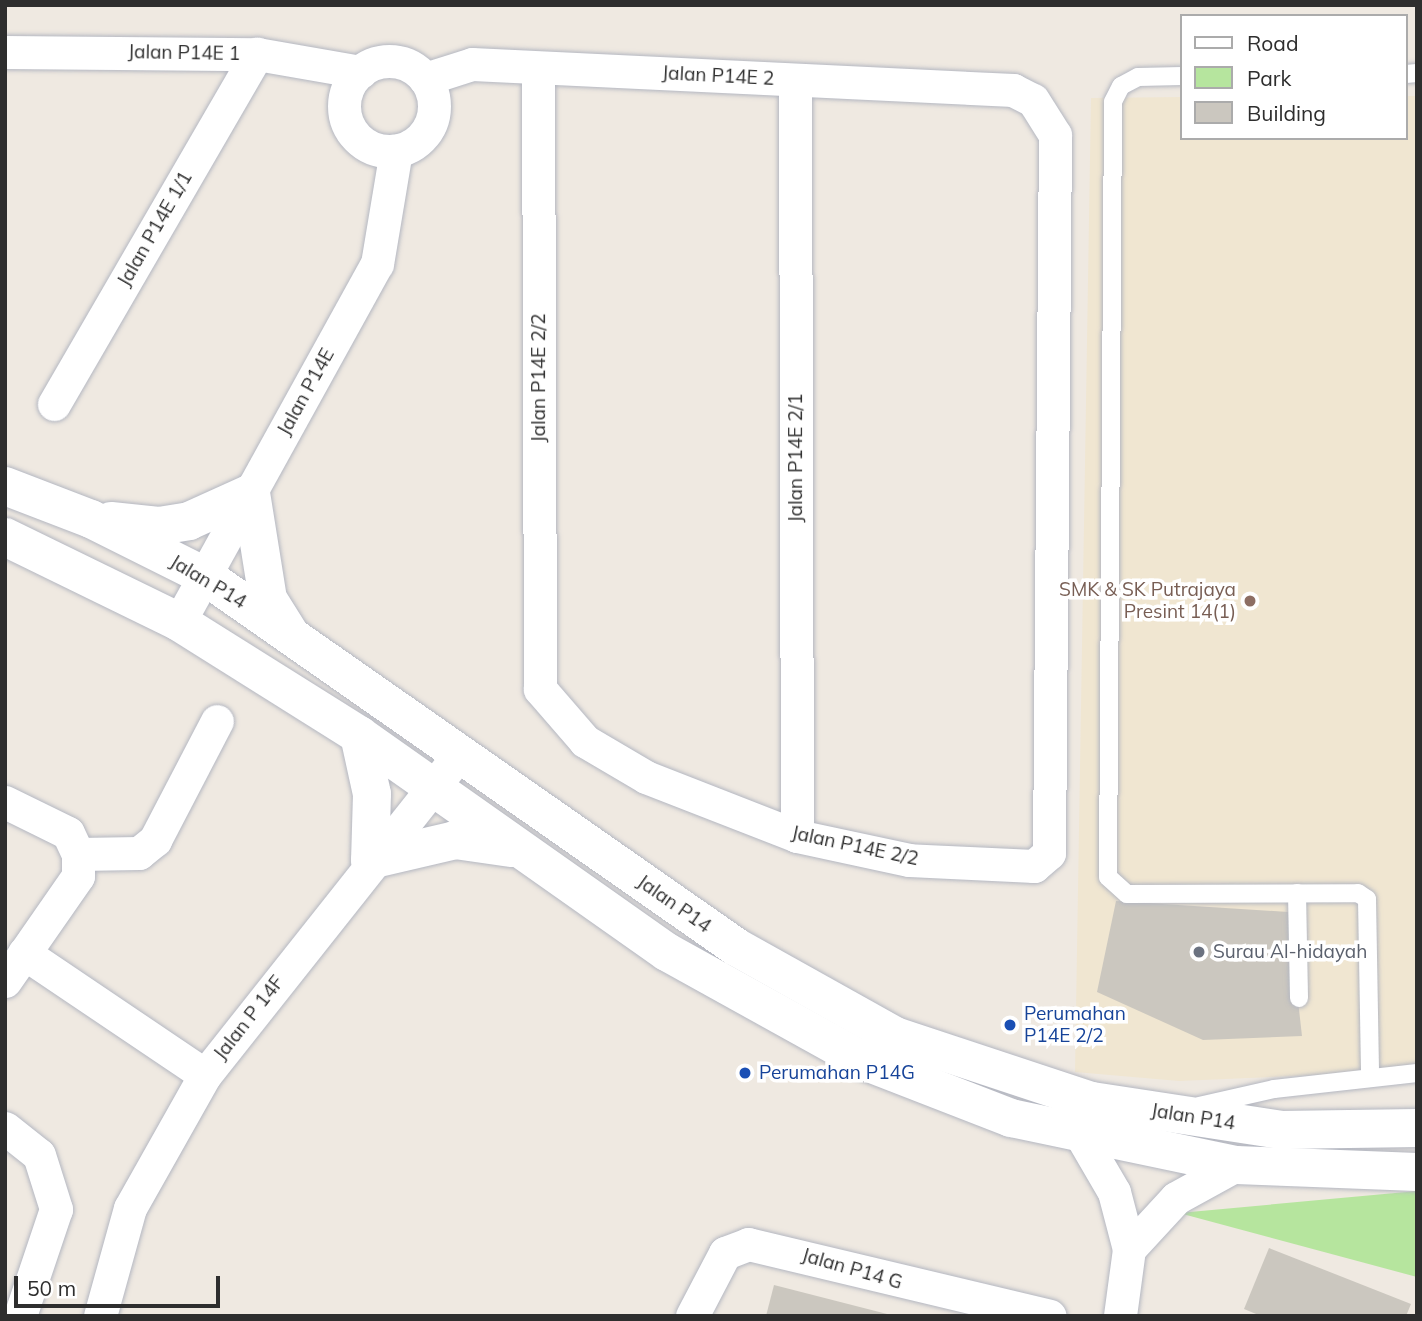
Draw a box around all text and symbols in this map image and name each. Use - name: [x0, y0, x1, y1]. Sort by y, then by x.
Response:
- legend: [1180, 14, 1408, 140]
- text: Road: [1247, 30, 1298, 56]
- street label: Jalan P14E 1: [128, 41, 240, 65]
- street label: Jalan P14E 2: [661, 62, 775, 90]
- text: Park: [1247, 65, 1291, 91]
- text: Building: [1247, 100, 1326, 126]
- street label: Jalan P14E 1/1: [113, 167, 197, 291]
- street label: Jalan P14E 2/2: [528, 313, 550, 443]
- street label: Jalan P14E: [273, 344, 339, 440]
- street label: Jalan P14E 2/1: [785, 393, 807, 523]
- street label: Jalan P14: [166, 550, 250, 614]
- place label: SMK & SK Putrajaya Presint 14(1): [1059, 579, 1236, 623]
- marker: SMK & SK Putrajaya Presint 14(1): [1242, 593, 1258, 609]
- street label: Jalan P14E 2/2: [789, 821, 921, 871]
- street label: Jalan P14: [633, 870, 715, 938]
- place label: Surau Al-hidayah: [1213, 941, 1367, 963]
- marker: Surau Al-hidayah: [1191, 944, 1207, 960]
- street label: Jalan P 14F: [209, 971, 289, 1065]
- place label: Perumahan P14E 2/2: [1024, 1003, 1126, 1047]
- marker: Perumahan P14E 2/2: [1002, 1017, 1018, 1033]
- place label: Perumahan P14G: [759, 1062, 915, 1084]
- marker: Perumahan P14G: [737, 1065, 753, 1081]
- street label: Jalan P14: [1149, 1099, 1237, 1135]
- street label: Jalan P14 G: [799, 1244, 905, 1294]
- scale bar: [18, 1262, 224, 1306]
- text: 50 m: [27, 1275, 76, 1301]

